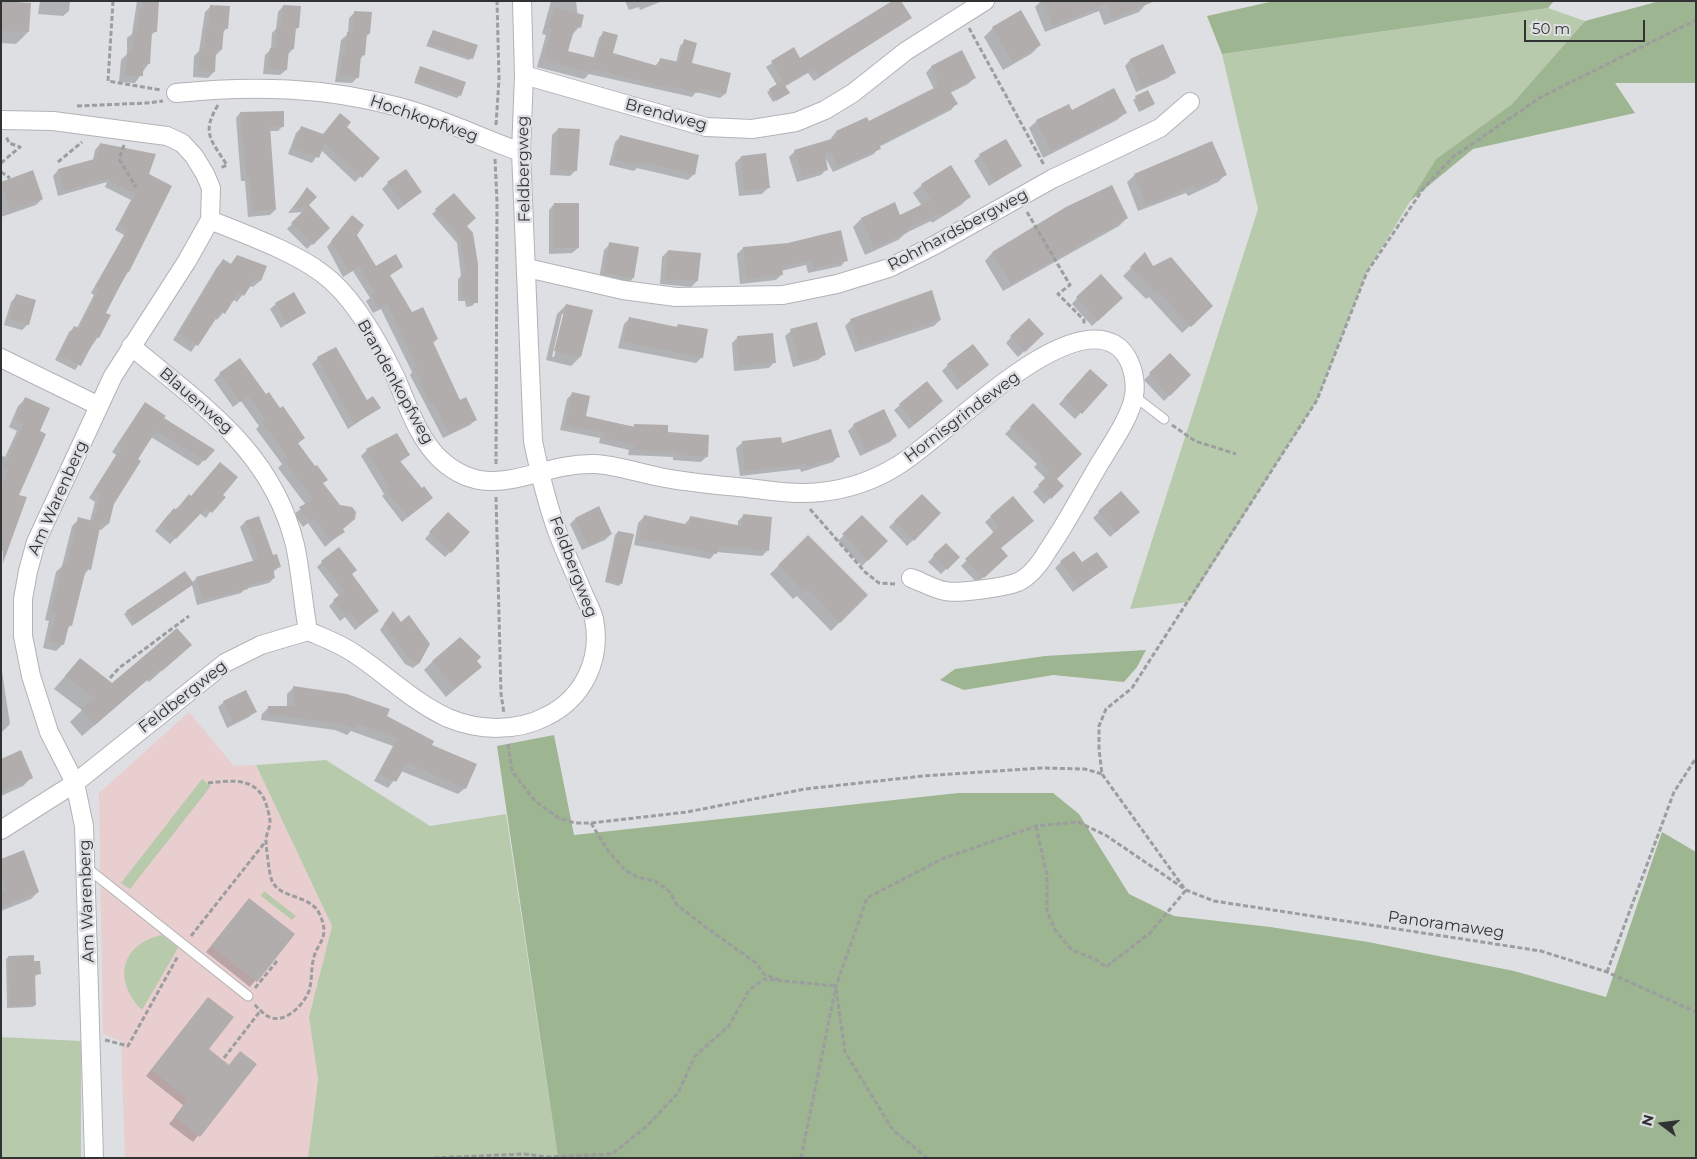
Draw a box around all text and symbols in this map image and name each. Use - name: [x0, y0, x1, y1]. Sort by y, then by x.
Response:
- scale bar: [1527, 10, 1648, 42]
- text: 50 m: [1532, 19, 1570, 38]
- street label: Hochkopfweg: [368, 92, 480, 146]
- street label: Brendweg: [623, 95, 709, 135]
- street label: Feldbergweg: [513, 115, 535, 223]
- street label: Rohrhardsbergweg: [885, 185, 1031, 275]
- street label: Brandenkopfweg: [353, 316, 437, 448]
- street label: Blauenweg: [155, 364, 237, 438]
- street label: Hornisgrindeweg: [901, 367, 1023, 467]
- street label: Am Warenberg: [24, 438, 92, 558]
- street label: Feldbergweg: [545, 514, 601, 620]
- street label: Feldbergweg: [135, 657, 231, 737]
- street label: Am Warenberg: [75, 839, 99, 963]
- street label: Panoramaweg: [1387, 907, 1505, 943]
- north arrow: [1637, 1099, 1687, 1149]
- text: N: [1637, 1112, 1658, 1128]

